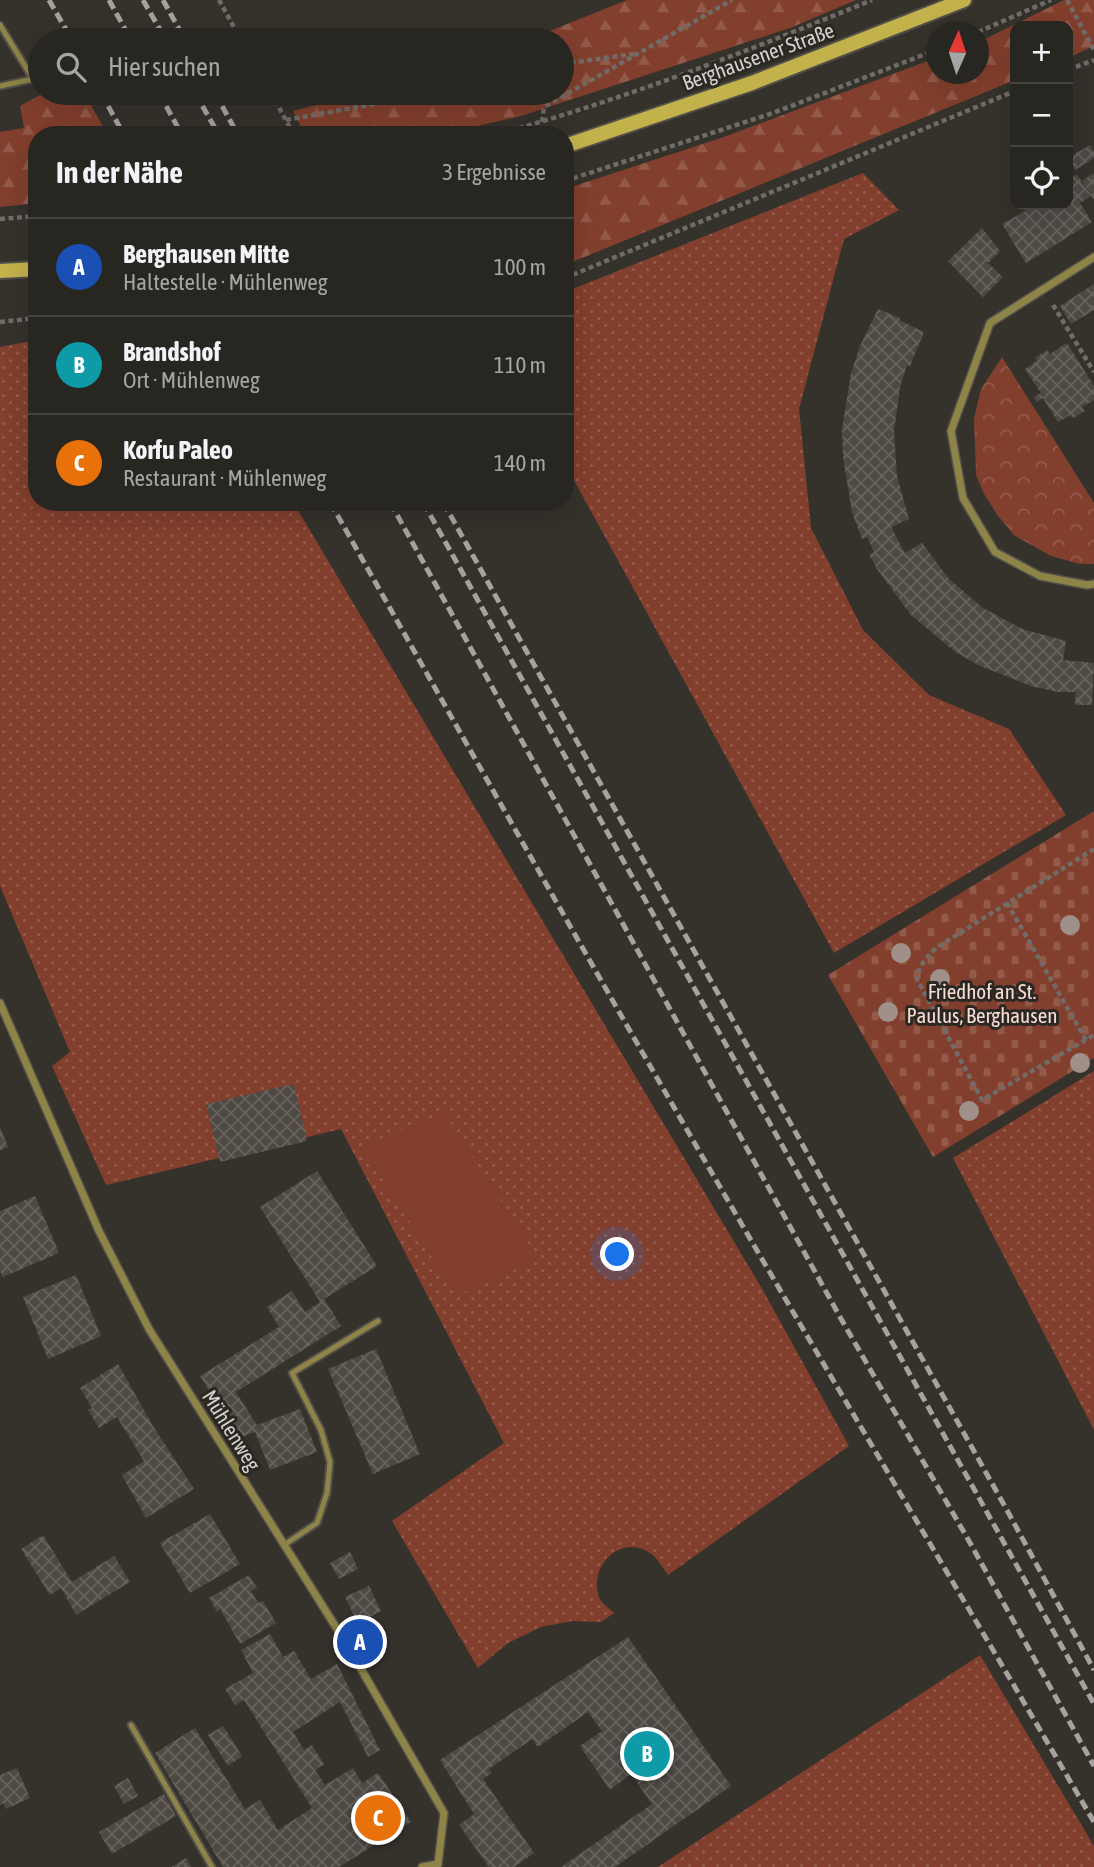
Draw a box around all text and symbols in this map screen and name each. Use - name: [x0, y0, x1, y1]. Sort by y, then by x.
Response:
- street label: Berghausener Straße: [679, 17, 837, 95]
- north arrow: [926, 21, 989, 84]
- map controls: [1010, 21, 1073, 210]
- button: +: [1010, 21, 1073, 84]
- search box: [28, 28, 574, 105]
- icon: search: [52, 48, 90, 86]
- text: Hier suchen: [108, 52, 221, 82]
- button: −: [1010, 84, 1073, 147]
- button: locate: [1010, 147, 1073, 210]
- text: In der Nähe: [56, 155, 183, 189]
- text: 3 Ergebnisse: [442, 159, 546, 185]
- text: Berghausen Mitte: [123, 239, 290, 269]
- text: A: [73, 254, 85, 280]
- text: 100 m: [494, 254, 546, 280]
- text: Haltestelle · Mühlenweg: [123, 269, 328, 295]
- text: Brandshof: [123, 337, 221, 367]
- text: B: [74, 352, 84, 378]
- text: 110 m: [494, 352, 546, 378]
- text: Ort · Mühlenweg: [123, 367, 260, 393]
- text: Korfu Paleo: [123, 435, 233, 465]
- text: C: [74, 450, 84, 476]
- text: 140 m: [494, 450, 546, 476]
- text: Restaurant · Mühlenweg: [123, 465, 326, 491]
- park label: Friedhof an St. Paulus, Berghausen: [907, 979, 1057, 1027]
- your location: [600, 1237, 634, 1271]
- street label: Mühlenweg: [198, 1385, 266, 1475]
- pin: A: [337, 1616, 383, 1668]
- pin: B: [624, 1728, 670, 1780]
- pin: C: [355, 1792, 401, 1844]

